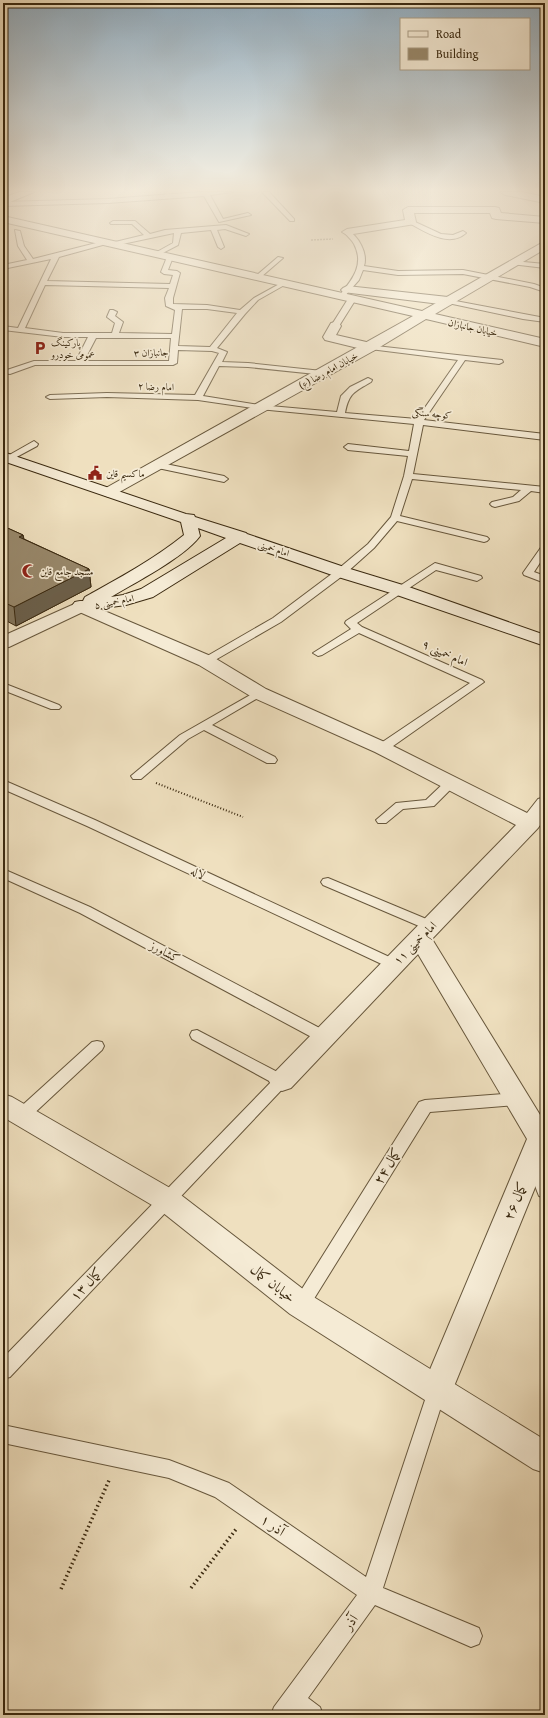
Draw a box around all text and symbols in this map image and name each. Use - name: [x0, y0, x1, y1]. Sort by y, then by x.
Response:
- legend: [400, 18, 530, 70]
- text: Road: [436, 25, 462, 42]
- text: Building: [436, 45, 479, 62]
- street label: خیابان جانبازان: [447, 315, 499, 340]
- place label: پارکینگ عمومی خودرو: [50, 335, 95, 362]
- parking icon: پارکینگ عمومی خودرو: [32, 340, 48, 356]
- street label: جانبازان ۳: [133, 344, 169, 361]
- street label: خیابان امام رضا (ع): [296, 348, 362, 395]
- street label: امام رضا ۲: [137, 378, 174, 397]
- street label: کوچه سنگی: [411, 404, 453, 423]
- public building icon: ماکسیم قاین: [87, 465, 103, 481]
- place label: ماکسیم قاین: [106, 466, 145, 484]
- street label: امام خمینی: [256, 536, 291, 563]
- mosque icon: مسجد جامع قاین: [21, 563, 37, 579]
- place label: مسجد جامع قاین: [40, 564, 94, 581]
- street label: امام خمینی ۵: [93, 590, 136, 615]
- street label: امام خمینی ۹: [419, 635, 471, 673]
- street label: لاله: [188, 862, 209, 883]
- street label: امام خمینی ۱۱: [389, 917, 443, 970]
- street label: کشاورز: [146, 936, 183, 967]
- street label: کمال ۲۴: [368, 1144, 406, 1188]
- street label: کمال ۲۶: [498, 1179, 532, 1223]
- street label: خیابان کمال: [246, 1259, 300, 1307]
- street label: کمال ۱۳: [65, 1263, 107, 1305]
- street label: آذر ۱: [257, 1509, 291, 1542]
- street label: آذر: [336, 1609, 364, 1636]

